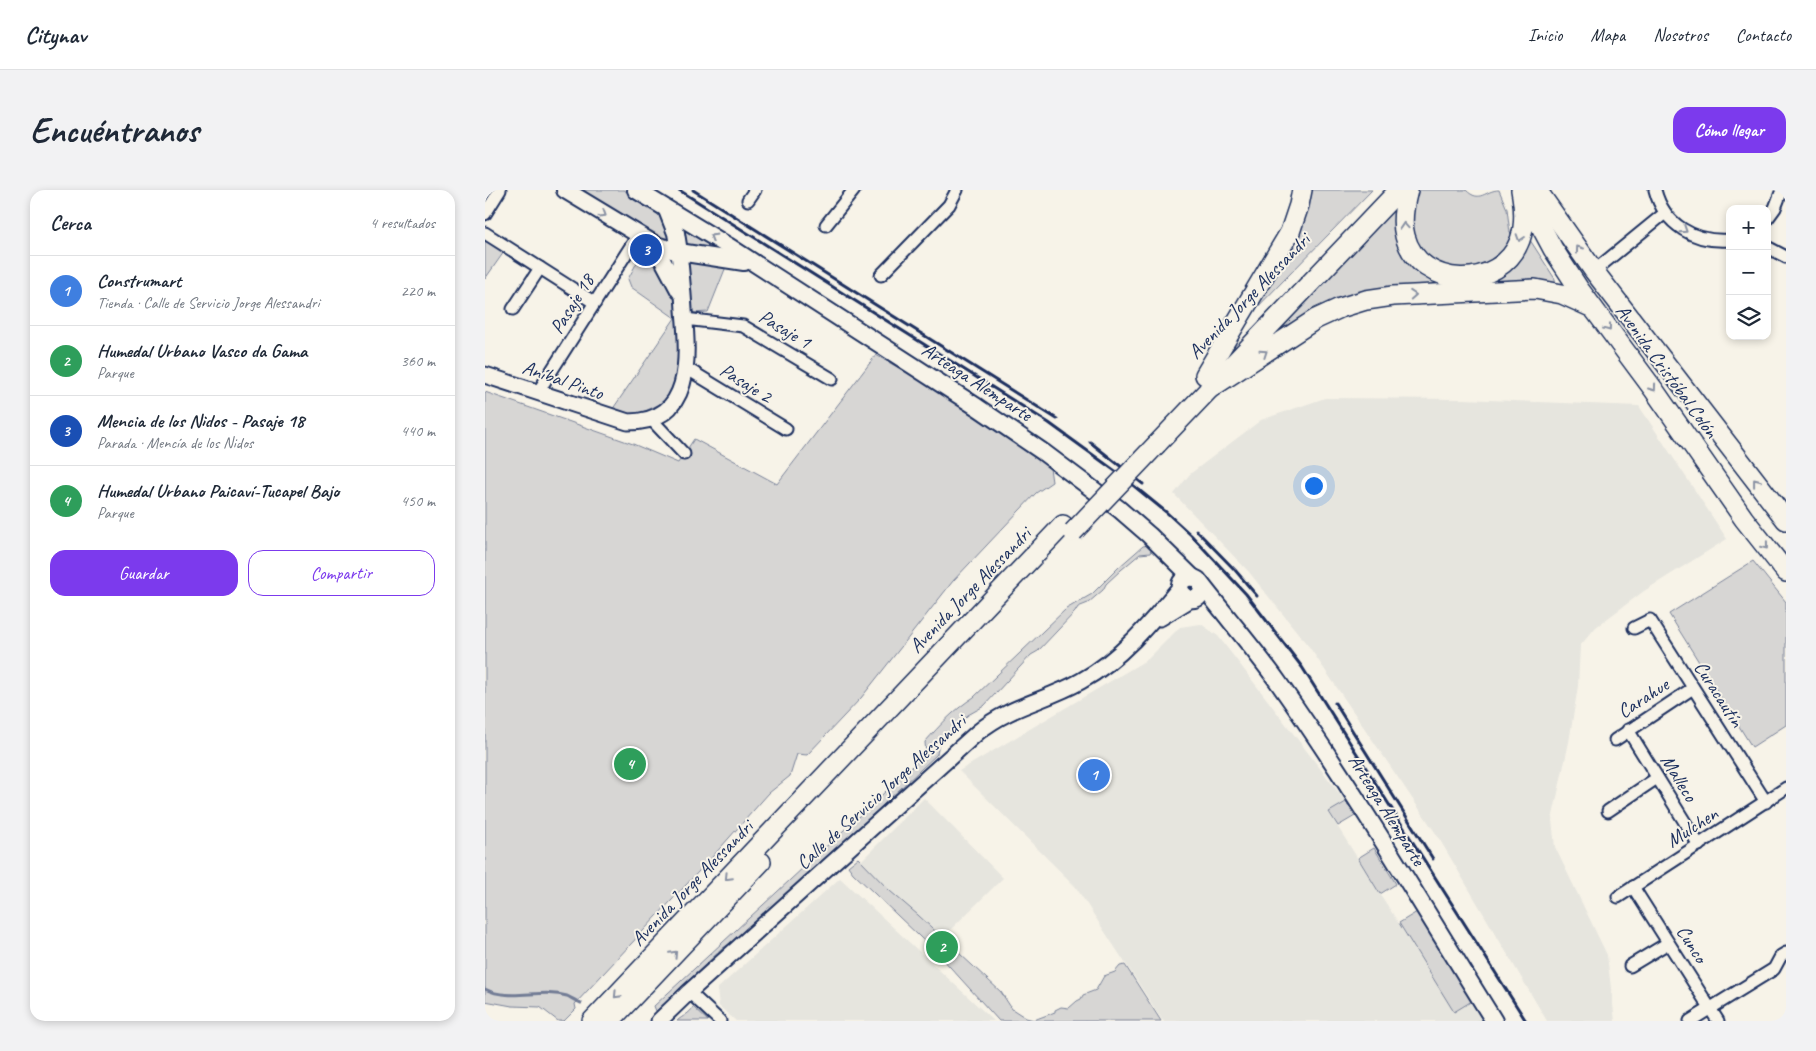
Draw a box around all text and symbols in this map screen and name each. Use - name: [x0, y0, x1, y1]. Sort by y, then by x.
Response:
- text: Citynav: [25, 20, 86, 50]
- text: Inicio: [1528, 24, 1562, 46]
- text: Mapa: [1590, 24, 1625, 46]
- text: Nosotros: [1653, 24, 1708, 46]
- text: Contacto: [1736, 24, 1791, 46]
- button: Cómo llegar: [1673, 107, 1786, 153]
- text: Encuéntranos: [30, 108, 199, 153]
- map controls: [1726, 205, 1771, 340]
- button: +: [1726, 205, 1771, 250]
- one-way arrow: [598, 207, 607, 217]
- text: Cerca: [50, 210, 91, 236]
- text: 4 resultados: [370, 213, 435, 233]
- one-way arrow: [1399, 221, 1410, 229]
- one-way arrow: [1679, 223, 1688, 233]
- street label: Avenida Jorge Alessandri: [1183, 226, 1317, 364]
- pin: 3: [630, 231, 662, 269]
- one-way arrow: [1516, 233, 1526, 242]
- one-way arrow: [709, 234, 718, 244]
- one-way arrow: [1576, 246, 1584, 255]
- button: −: [1726, 250, 1771, 295]
- street label: Pasaje 18: [544, 268, 601, 338]
- text: Construmart: [97, 269, 181, 293]
- text: 1: [62, 281, 70, 301]
- text: 220 m: [401, 281, 435, 301]
- one-way arrow: [1409, 290, 1417, 301]
- text: Tienda · Calle de Servicio Jorge Alessandri: [97, 293, 319, 313]
- button: layers: [1726, 295, 1771, 340]
- street label: Avenida Cristóbal Colón: [1610, 299, 1724, 443]
- street label: Pasaje 1: [754, 304, 816, 355]
- one-way arrow: [1602, 322, 1611, 332]
- street label: Arteaga Alemparte: [917, 337, 1038, 428]
- text: Humedal Urbano Vasco da Gama: [97, 339, 307, 363]
- one-way arrow: [1259, 350, 1268, 359]
- text: 2: [62, 351, 70, 371]
- text: 360 m: [401, 351, 435, 371]
- street label: Aníbal Pinto: [519, 355, 608, 406]
- street label: Pasaje 2: [715, 357, 778, 410]
- text: Parque: [97, 363, 134, 383]
- one-way arrow: [1647, 382, 1655, 391]
- text: Mencia de los Nidos - Pasaje 18: [97, 409, 304, 433]
- text: 3: [62, 421, 70, 441]
- text: 440 m: [401, 421, 435, 441]
- text: Parada · Mencía de los Nidos: [97, 433, 253, 453]
- your location: [1301, 473, 1327, 499]
- one-way arrow: [1753, 478, 1762, 488]
- text: Humedal Urbano Paicaví-Tucapel Bajo: [97, 479, 339, 503]
- text: 4: [62, 491, 70, 511]
- text: 450 m: [401, 491, 435, 511]
- text: Parque: [97, 503, 134, 523]
- street label: Avenida Jorge Alessandri: [904, 520, 1038, 658]
- one-way arrow: [1759, 540, 1767, 549]
- button: Guardar: [50, 550, 238, 596]
- button: Compartir: [248, 550, 435, 596]
- street label: Curacautín: [1688, 656, 1750, 733]
- street label: Carahue: [1613, 671, 1675, 724]
- street label: Calle de Servicio Jorge Alessandri: [791, 708, 973, 875]
- pin: 4: [614, 745, 646, 783]
- street label: Arteaga Alemparte: [1343, 750, 1432, 871]
- street label: Malleco: [1655, 750, 1704, 807]
- pin: 1: [1078, 756, 1110, 794]
- street label: Mulchen: [1661, 801, 1723, 853]
- street label: Avenida Jorge Alessandri: [626, 813, 760, 951]
- one-way arrow: [725, 872, 734, 881]
- street label: Cunco: [1671, 921, 1714, 969]
- pin: 2: [926, 928, 958, 966]
- one-way arrow: [668, 951, 677, 960]
- one-way arrow: [614, 989, 623, 998]

